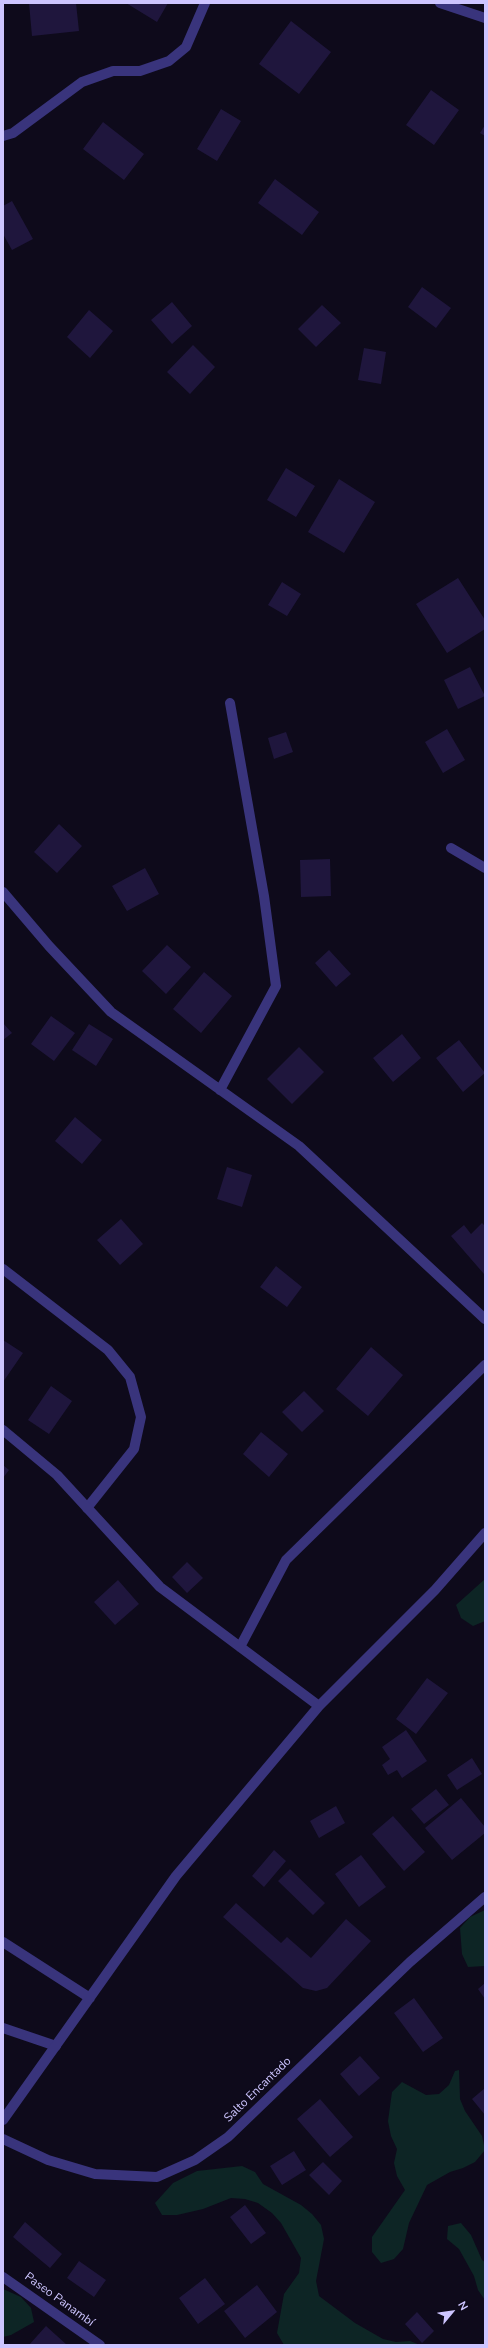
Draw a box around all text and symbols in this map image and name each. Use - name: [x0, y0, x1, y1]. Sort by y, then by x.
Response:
- street label: Salto Encantado: [221, 2054, 295, 2126]
- street label: Paseo Panambí: [21, 2270, 97, 2330]
- north arrow: [432, 2292, 472, 2332]
- text: N: [454, 2299, 471, 2313]

